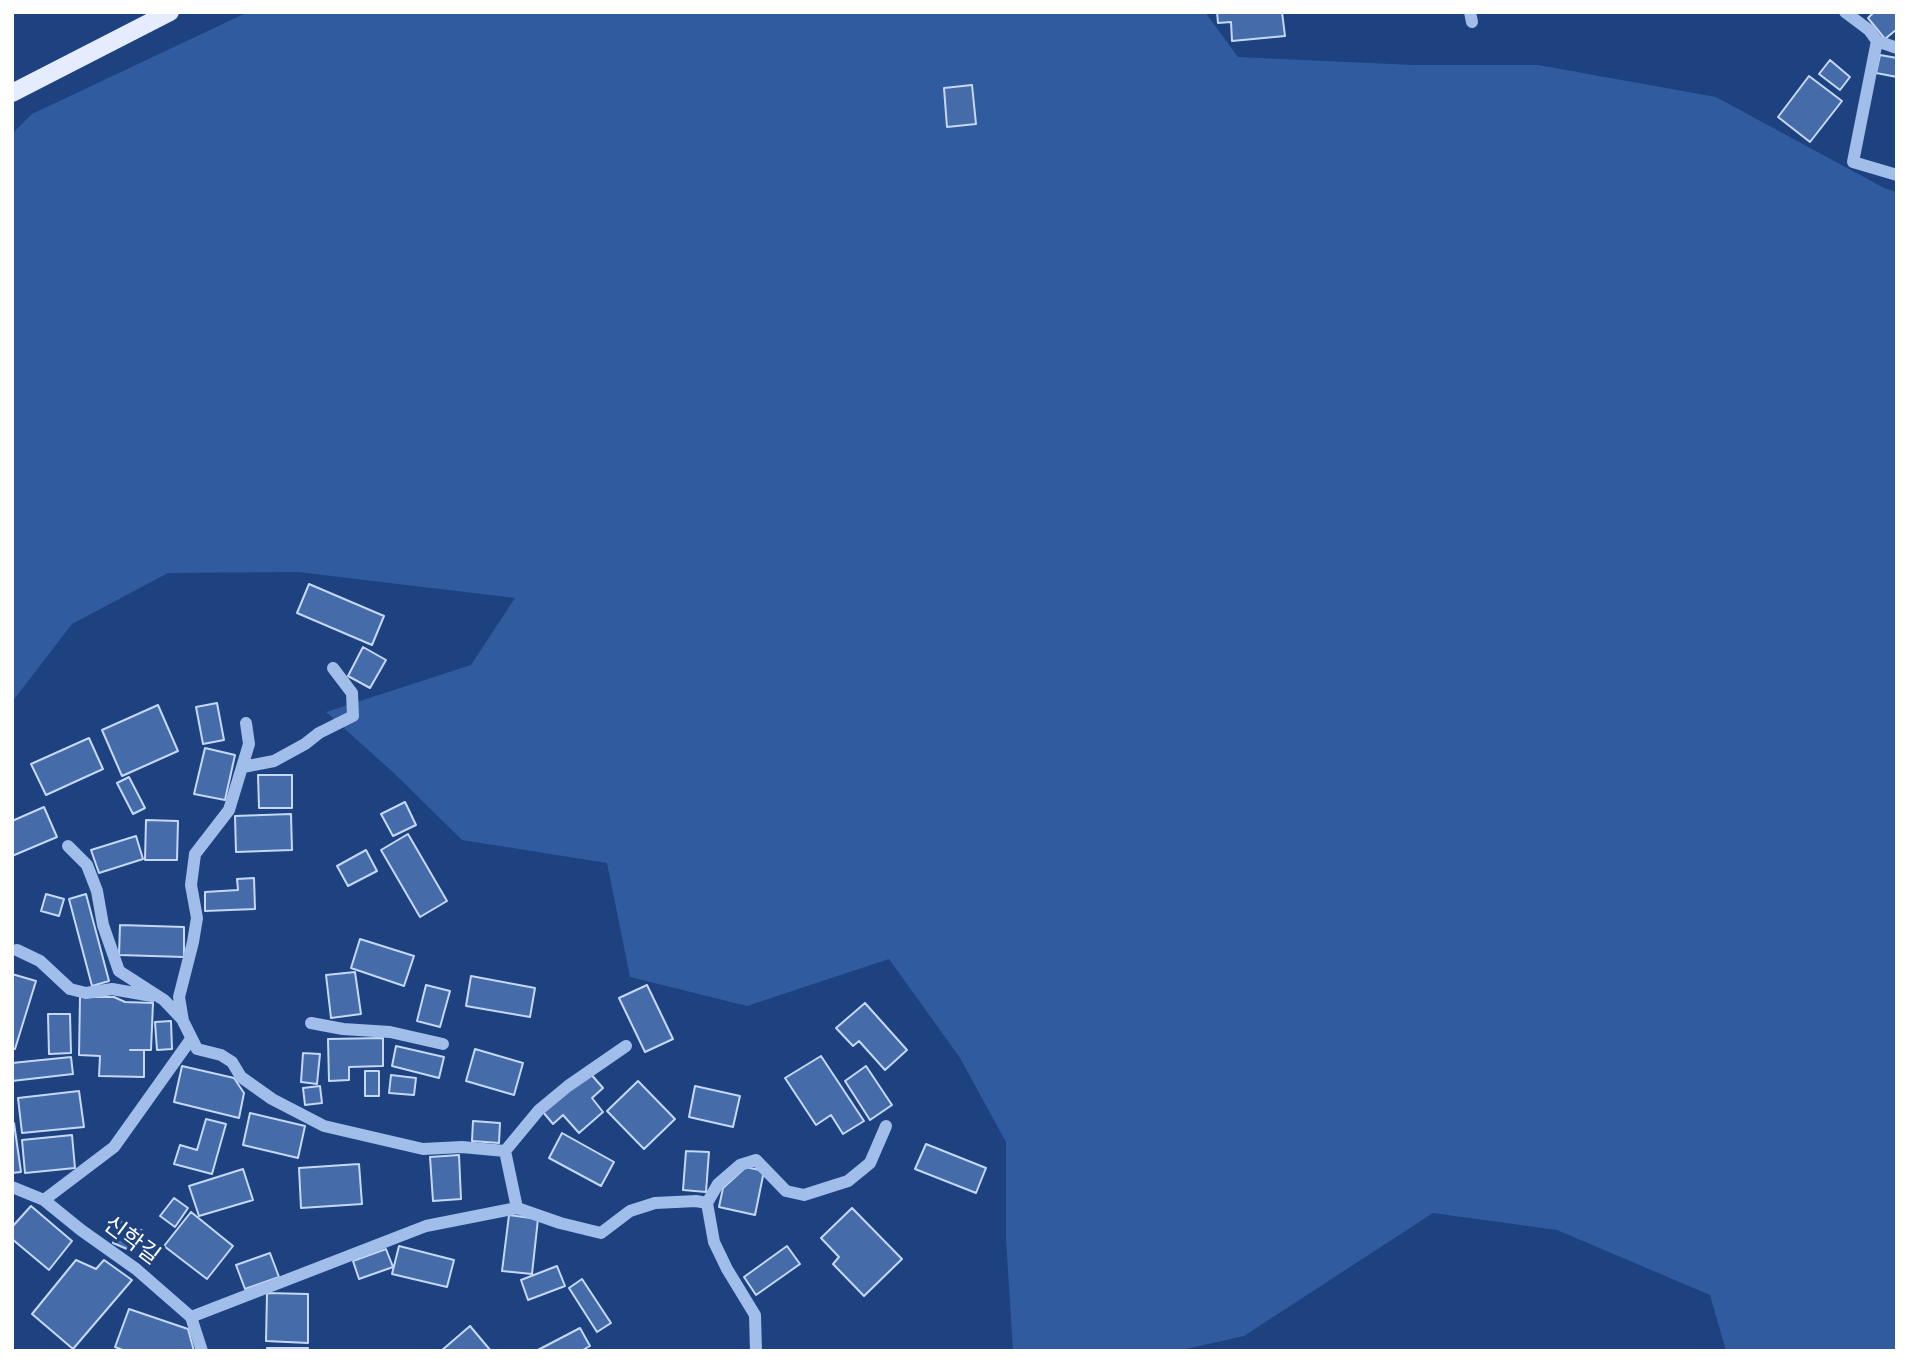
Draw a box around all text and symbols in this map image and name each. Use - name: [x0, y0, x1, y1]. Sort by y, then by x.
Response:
- street label: 신학길: [97, 1211, 165, 1271]

